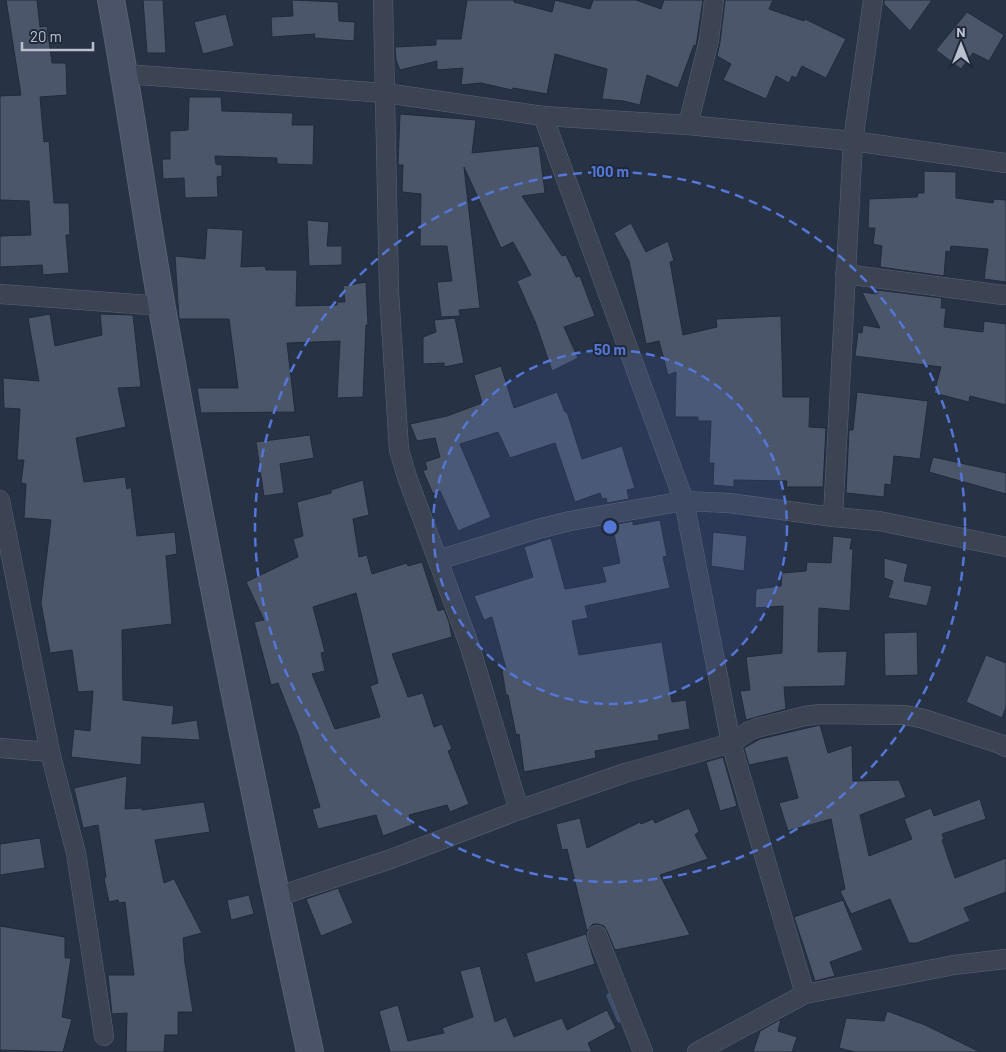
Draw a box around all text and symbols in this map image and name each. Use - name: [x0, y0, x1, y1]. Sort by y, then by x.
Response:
- scale bar: [22, 20, 94, 52]
- north arrow: [936, 20, 986, 70]
- text: N: [956, 23, 966, 40]
- text: 20 m: [30, 27, 62, 45]
- text: 100 m: [591, 162, 629, 180]
- text: 50 m: [594, 340, 626, 358]
- centre of rings: [601, 518, 619, 536]

